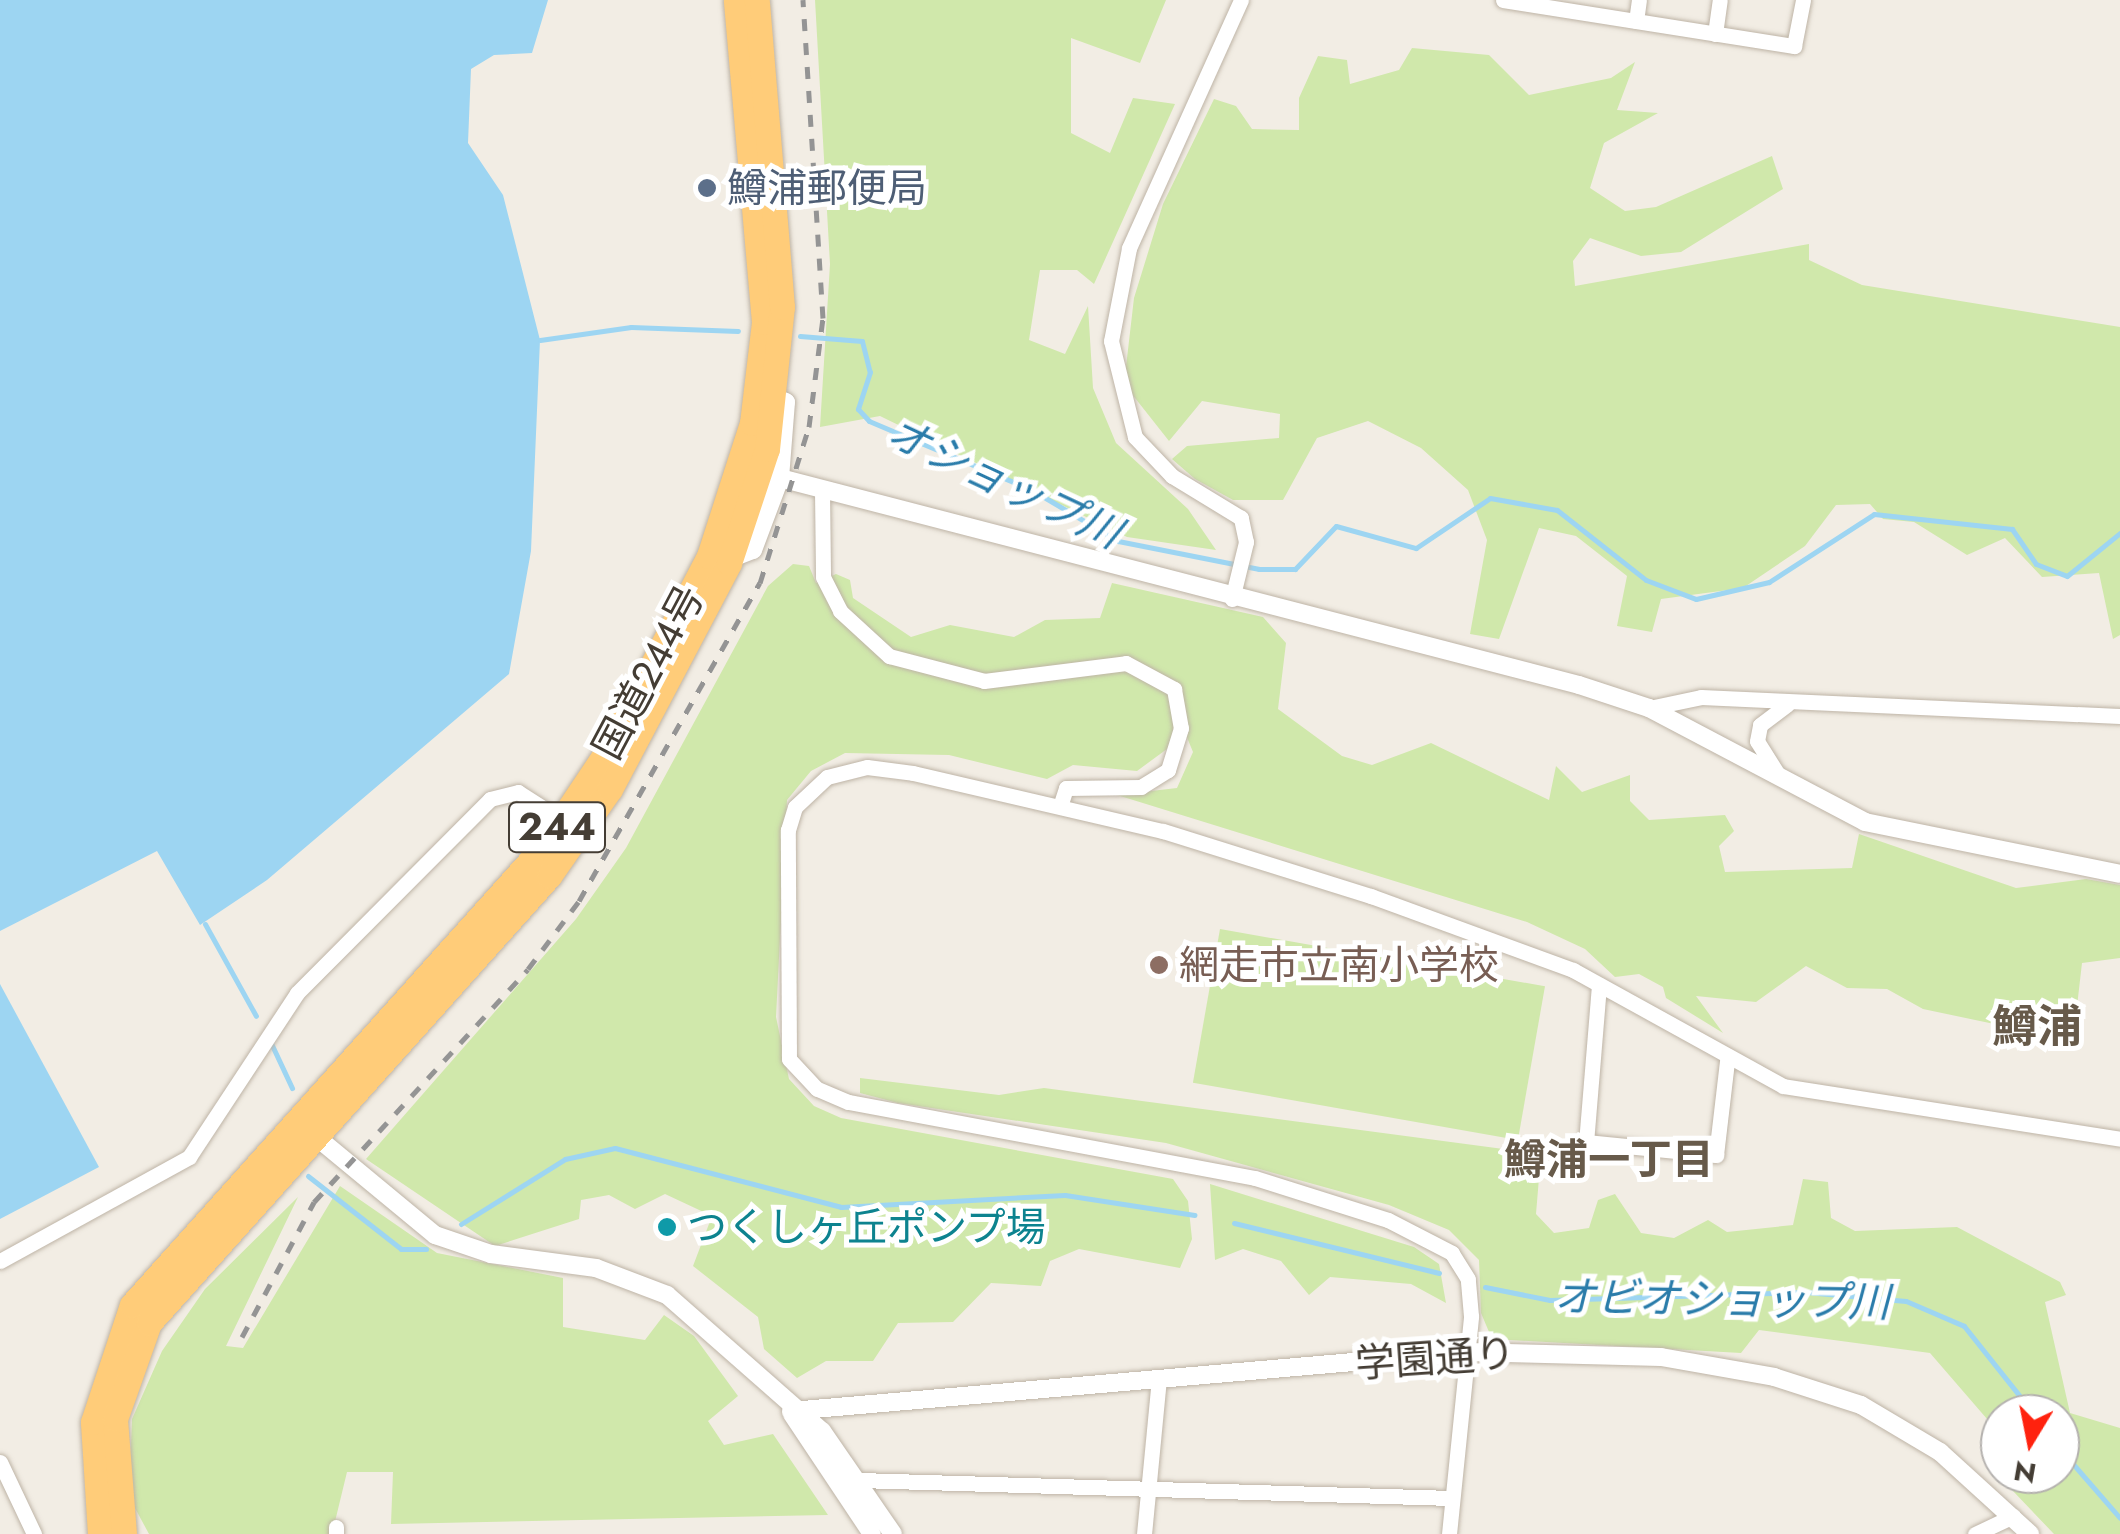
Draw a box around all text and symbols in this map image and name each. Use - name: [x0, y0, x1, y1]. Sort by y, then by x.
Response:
- place label: 鱒浦郵便局: [727, 164, 927, 212]
- marker: 鱒浦郵便局: [696, 177, 718, 199]
- water label: オショップ川: [879, 407, 1129, 559]
- street label: 国道244号: [582, 577, 714, 767]
- road number: 244: [507, 794, 607, 860]
- place label: 網走市立南小学校: [1179, 941, 1499, 989]
- marker: 網走市立南小学校: [1148, 954, 1170, 976]
- district label: 鱒浦: [1992, 1000, 2082, 1054]
- district label: 鱒浦一丁目: [1504, 1135, 1714, 1185]
- place label: つくしヶ丘ポンプ場: [687, 1203, 1047, 1251]
- marker: つくしヶ丘ポンプ場: [656, 1216, 678, 1238]
- water label: オビオショップ川: [1554, 1272, 1890, 1328]
- street label: 学園通り: [1354, 1328, 1516, 1388]
- north arrow: [1980, 1394, 2080, 1494]
- text: N: [2011, 1450, 2040, 1494]

